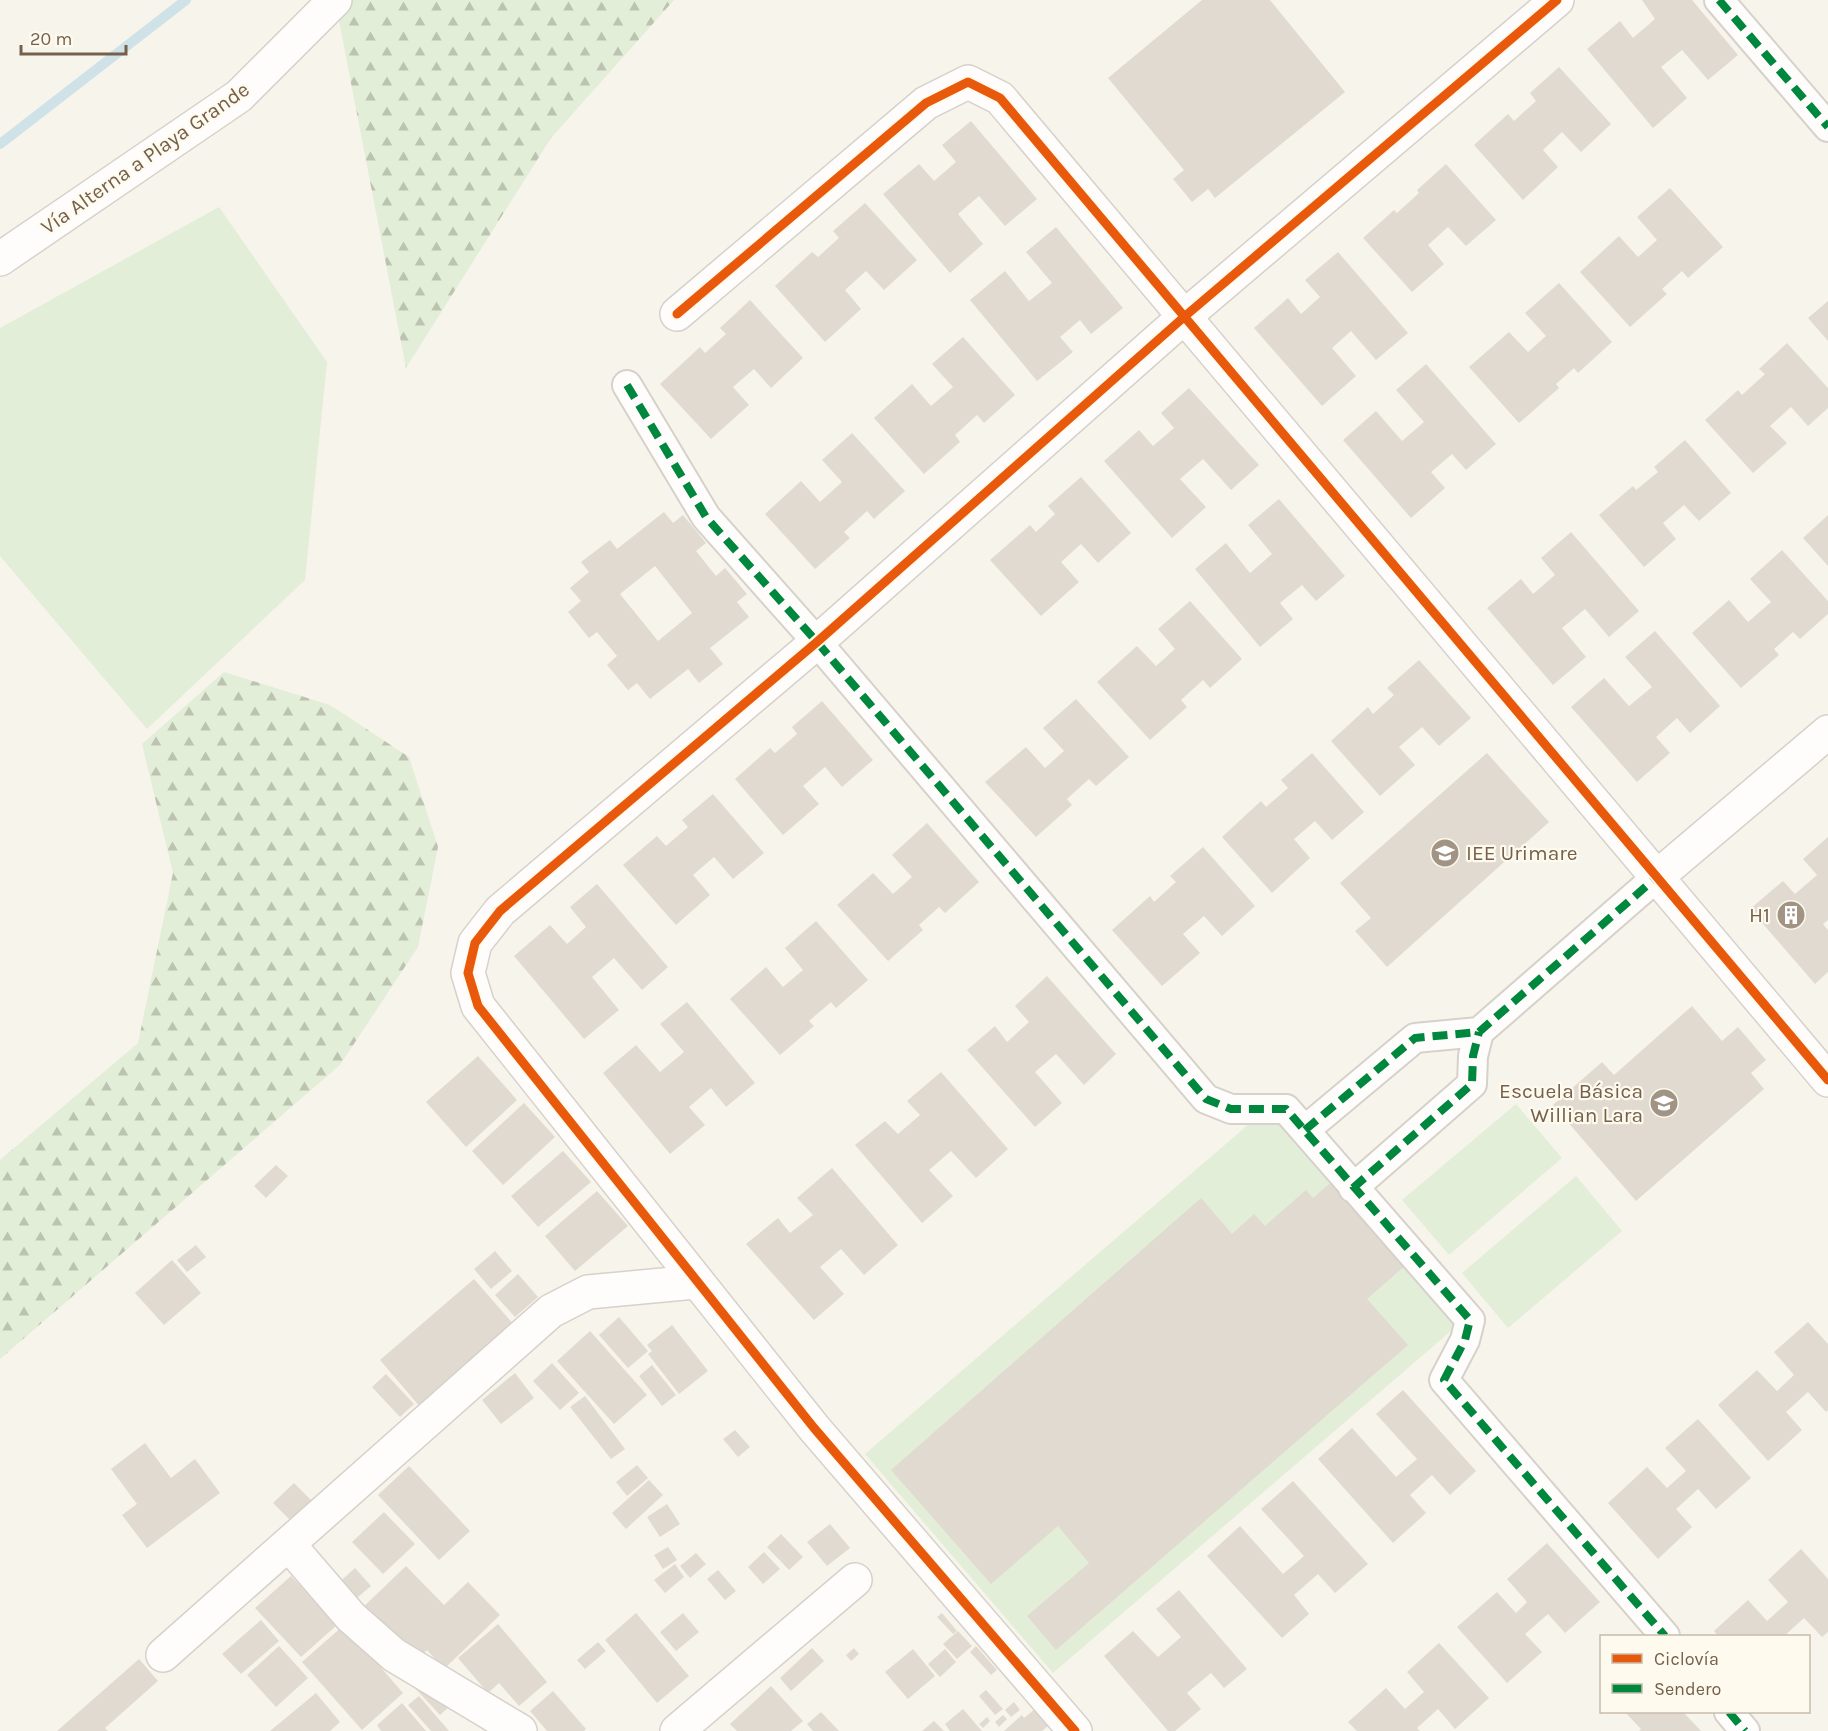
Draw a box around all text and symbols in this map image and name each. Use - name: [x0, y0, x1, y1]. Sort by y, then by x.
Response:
- scale bar: [21, 18, 126, 56]
- text: 20 m: [30, 28, 72, 50]
- street label: Vía Alterna a Playa Grande: [36, 77, 254, 239]
- school or university icon: IEE Urimare: [1429, 837, 1461, 869]
- place label: IEE Urimare: [1466, 841, 1578, 865]
- building icon: H1: [1775, 899, 1807, 931]
- place label: H1: [1749, 903, 1770, 927]
- place label: Escuela Básica Willian Lara: [1499, 1079, 1643, 1127]
- school or university icon: Escuela Básica Willian Lara: [1648, 1087, 1680, 1119]
- legend: [1600, 1635, 1810, 1713]
- text: Ciclovía: [1654, 1648, 1719, 1670]
- text: Sendero: [1654, 1678, 1721, 1700]

